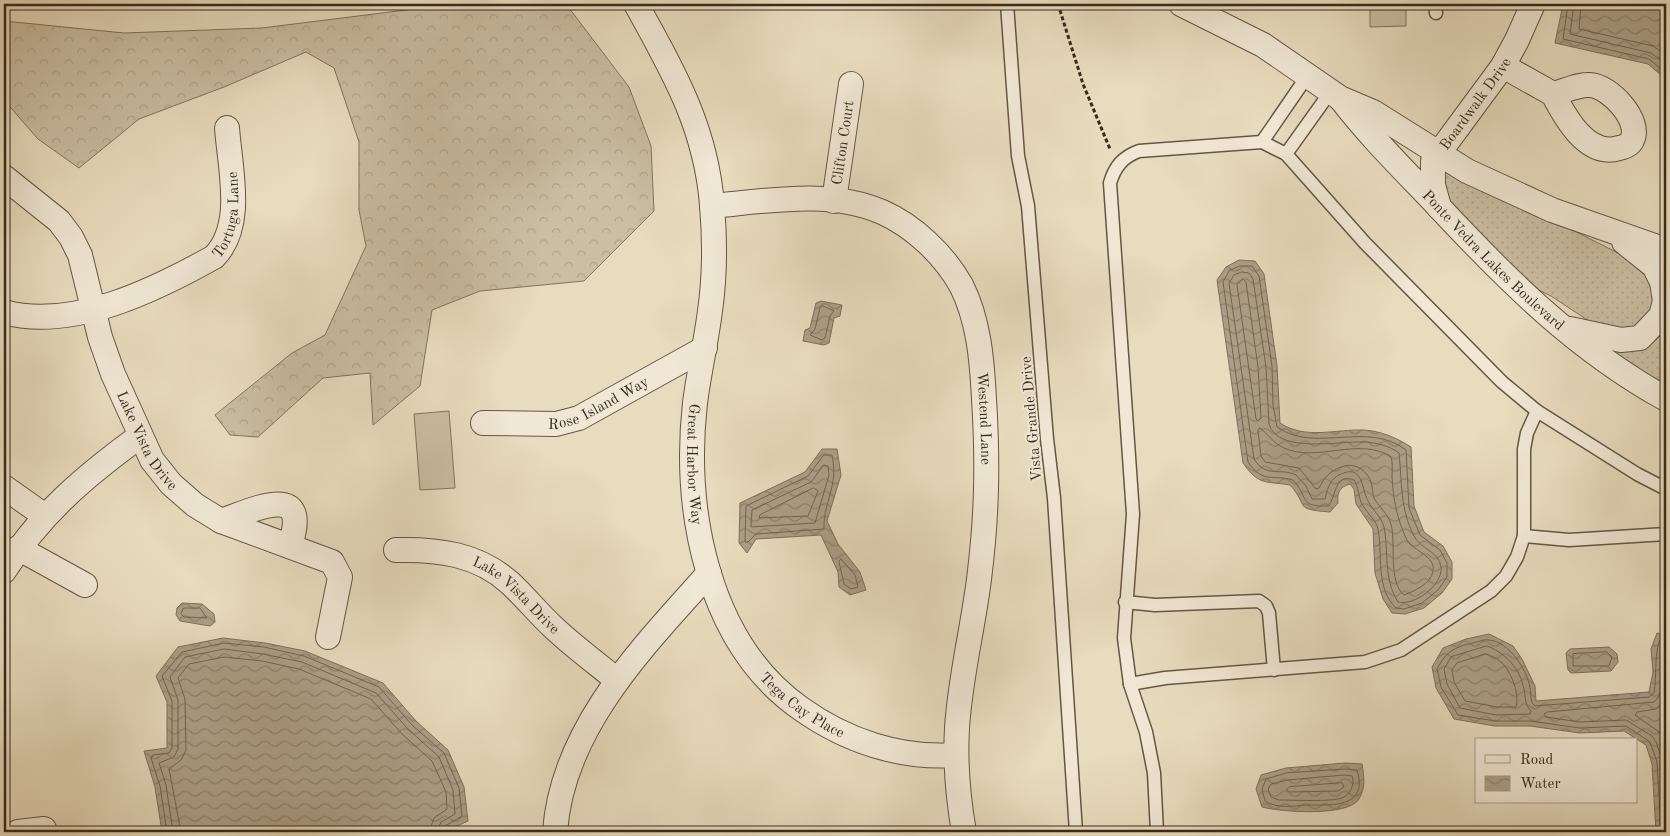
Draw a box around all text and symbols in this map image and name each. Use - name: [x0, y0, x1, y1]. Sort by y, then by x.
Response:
- street label: Boardwalk Drive: [1438, 56, 1515, 153]
- street label: Clifton Court: [830, 100, 858, 186]
- street label: Tortuga Lane: [210, 171, 242, 262]
- street label: Ponte Vedra Lakes Boulevard: [1418, 188, 1566, 334]
- street label: Vista Grande Drive: [1020, 355, 1045, 482]
- street label: Westend Lane: [973, 372, 992, 465]
- street label: Rose Island Way: [548, 375, 652, 433]
- street label: Lake Vista Drive: [113, 389, 179, 494]
- street label: Great Harbor Way: [683, 403, 704, 527]
- street label: Lake Vista Drive: [470, 555, 562, 638]
- street label: Tega Cay Place: [756, 670, 846, 742]
- legend: [1475, 738, 1638, 804]
- text: Road: [1520, 753, 1554, 768]
- text: Water: [1520, 777, 1561, 792]

